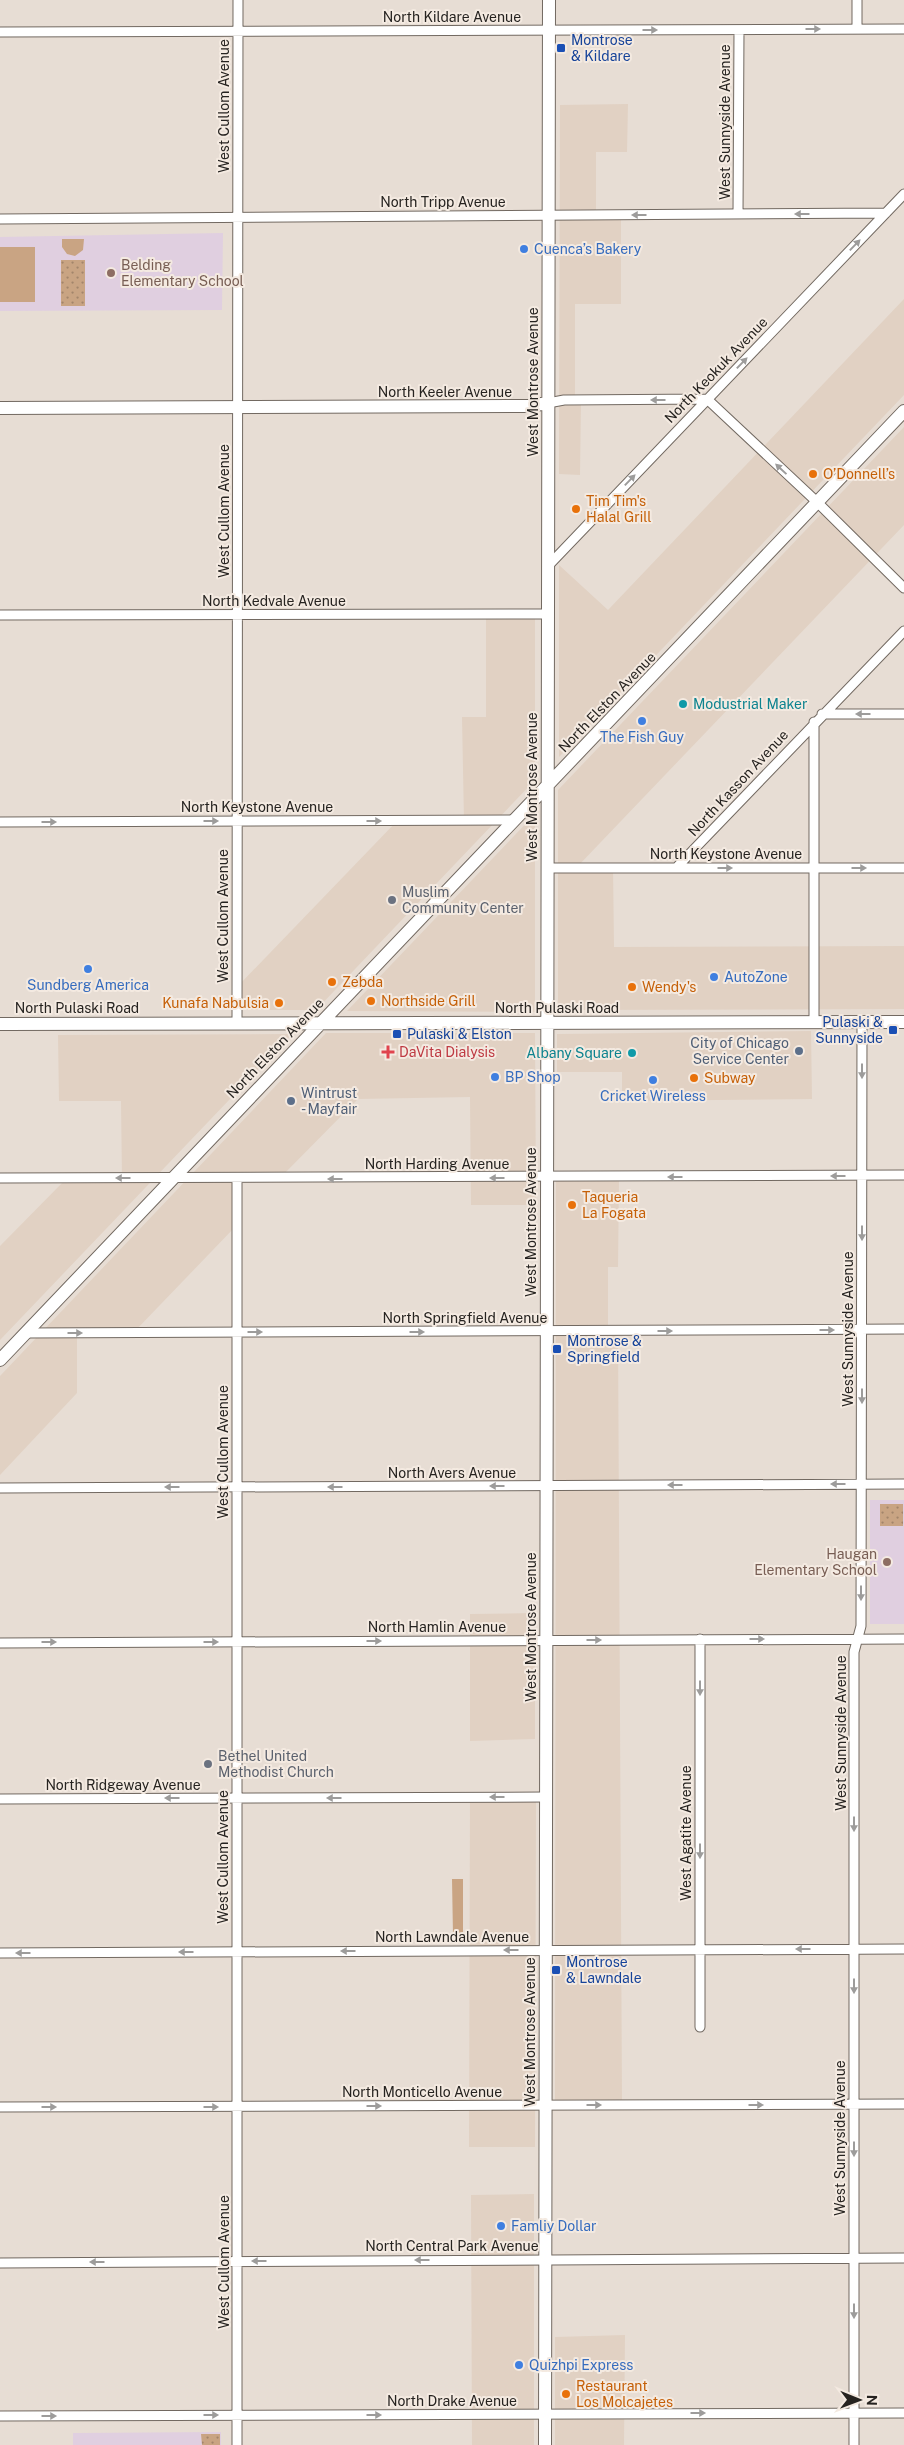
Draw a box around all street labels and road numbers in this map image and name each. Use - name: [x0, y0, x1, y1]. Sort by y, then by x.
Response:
- street label: North Kildare Avenue: [383, 9, 521, 25]
- street label: West Cullom Avenue: [216, 39, 232, 173]
- street label: West Sunnyside Avenue: [717, 44, 733, 200]
- street label: North Tripp Avenue: [380, 194, 506, 210]
- street label: West Montrose Avenue: [525, 307, 541, 457]
- street label: North Keokuk Avenue: [661, 314, 771, 426]
- street label: North Keeler Avenue: [378, 384, 512, 400]
- street label: West Cullom Avenue: [216, 444, 232, 578]
- street label: North Kedvale Avenue: [202, 593, 346, 609]
- street label: North Elston Avenue: [555, 649, 659, 755]
- street label: West Montrose Avenue: [524, 712, 540, 862]
- street label: North Kasson Avenue: [685, 727, 791, 839]
- street label: North Keystone Avenue: [181, 799, 333, 815]
- street label: North Keystone Avenue: [650, 846, 802, 862]
- street label: West Cullom Avenue: [215, 849, 231, 983]
- street label: North Elston Avenue: [223, 995, 327, 1101]
- street label: North Pulaski Road: [15, 1000, 139, 1016]
- street label: North Pulaski Road: [495, 1000, 619, 1016]
- street label: West Montrose Avenue: [523, 1147, 539, 1297]
- street label: North Harding Avenue: [365, 1156, 509, 1172]
- street label: West Sunnyside Avenue: [840, 1251, 856, 1407]
- street label: North Springfield Avenue: [383, 1310, 547, 1326]
- street label: West Cullom Avenue: [215, 1385, 231, 1519]
- street label: North Avers Avenue: [388, 1465, 516, 1481]
- street label: West Montrose Avenue: [523, 1552, 539, 1702]
- street label: North Hamlin Avenue: [368, 1619, 506, 1635]
- street label: West Sunnyside Avenue: [833, 1655, 849, 1811]
- street label: West Agatite Avenue: [678, 1765, 694, 1901]
- street label: North Ridgeway Avenue: [45, 1777, 201, 1793]
- street label: West Cullom Avenue: [215, 1790, 231, 1924]
- street label: North Lawndale Avenue: [375, 1929, 529, 1945]
- street label: West Montrose Avenue: [522, 1957, 538, 2107]
- street label: West Sunnyside Avenue: [832, 2060, 848, 2216]
- street label: North Monticello Avenue: [342, 2084, 502, 2100]
- street label: West Cullom Avenue: [216, 2195, 232, 2329]
- street label: North Central Park Avenue: [365, 2238, 539, 2254]
- street label: North Drake Avenue: [387, 2393, 517, 2409]

